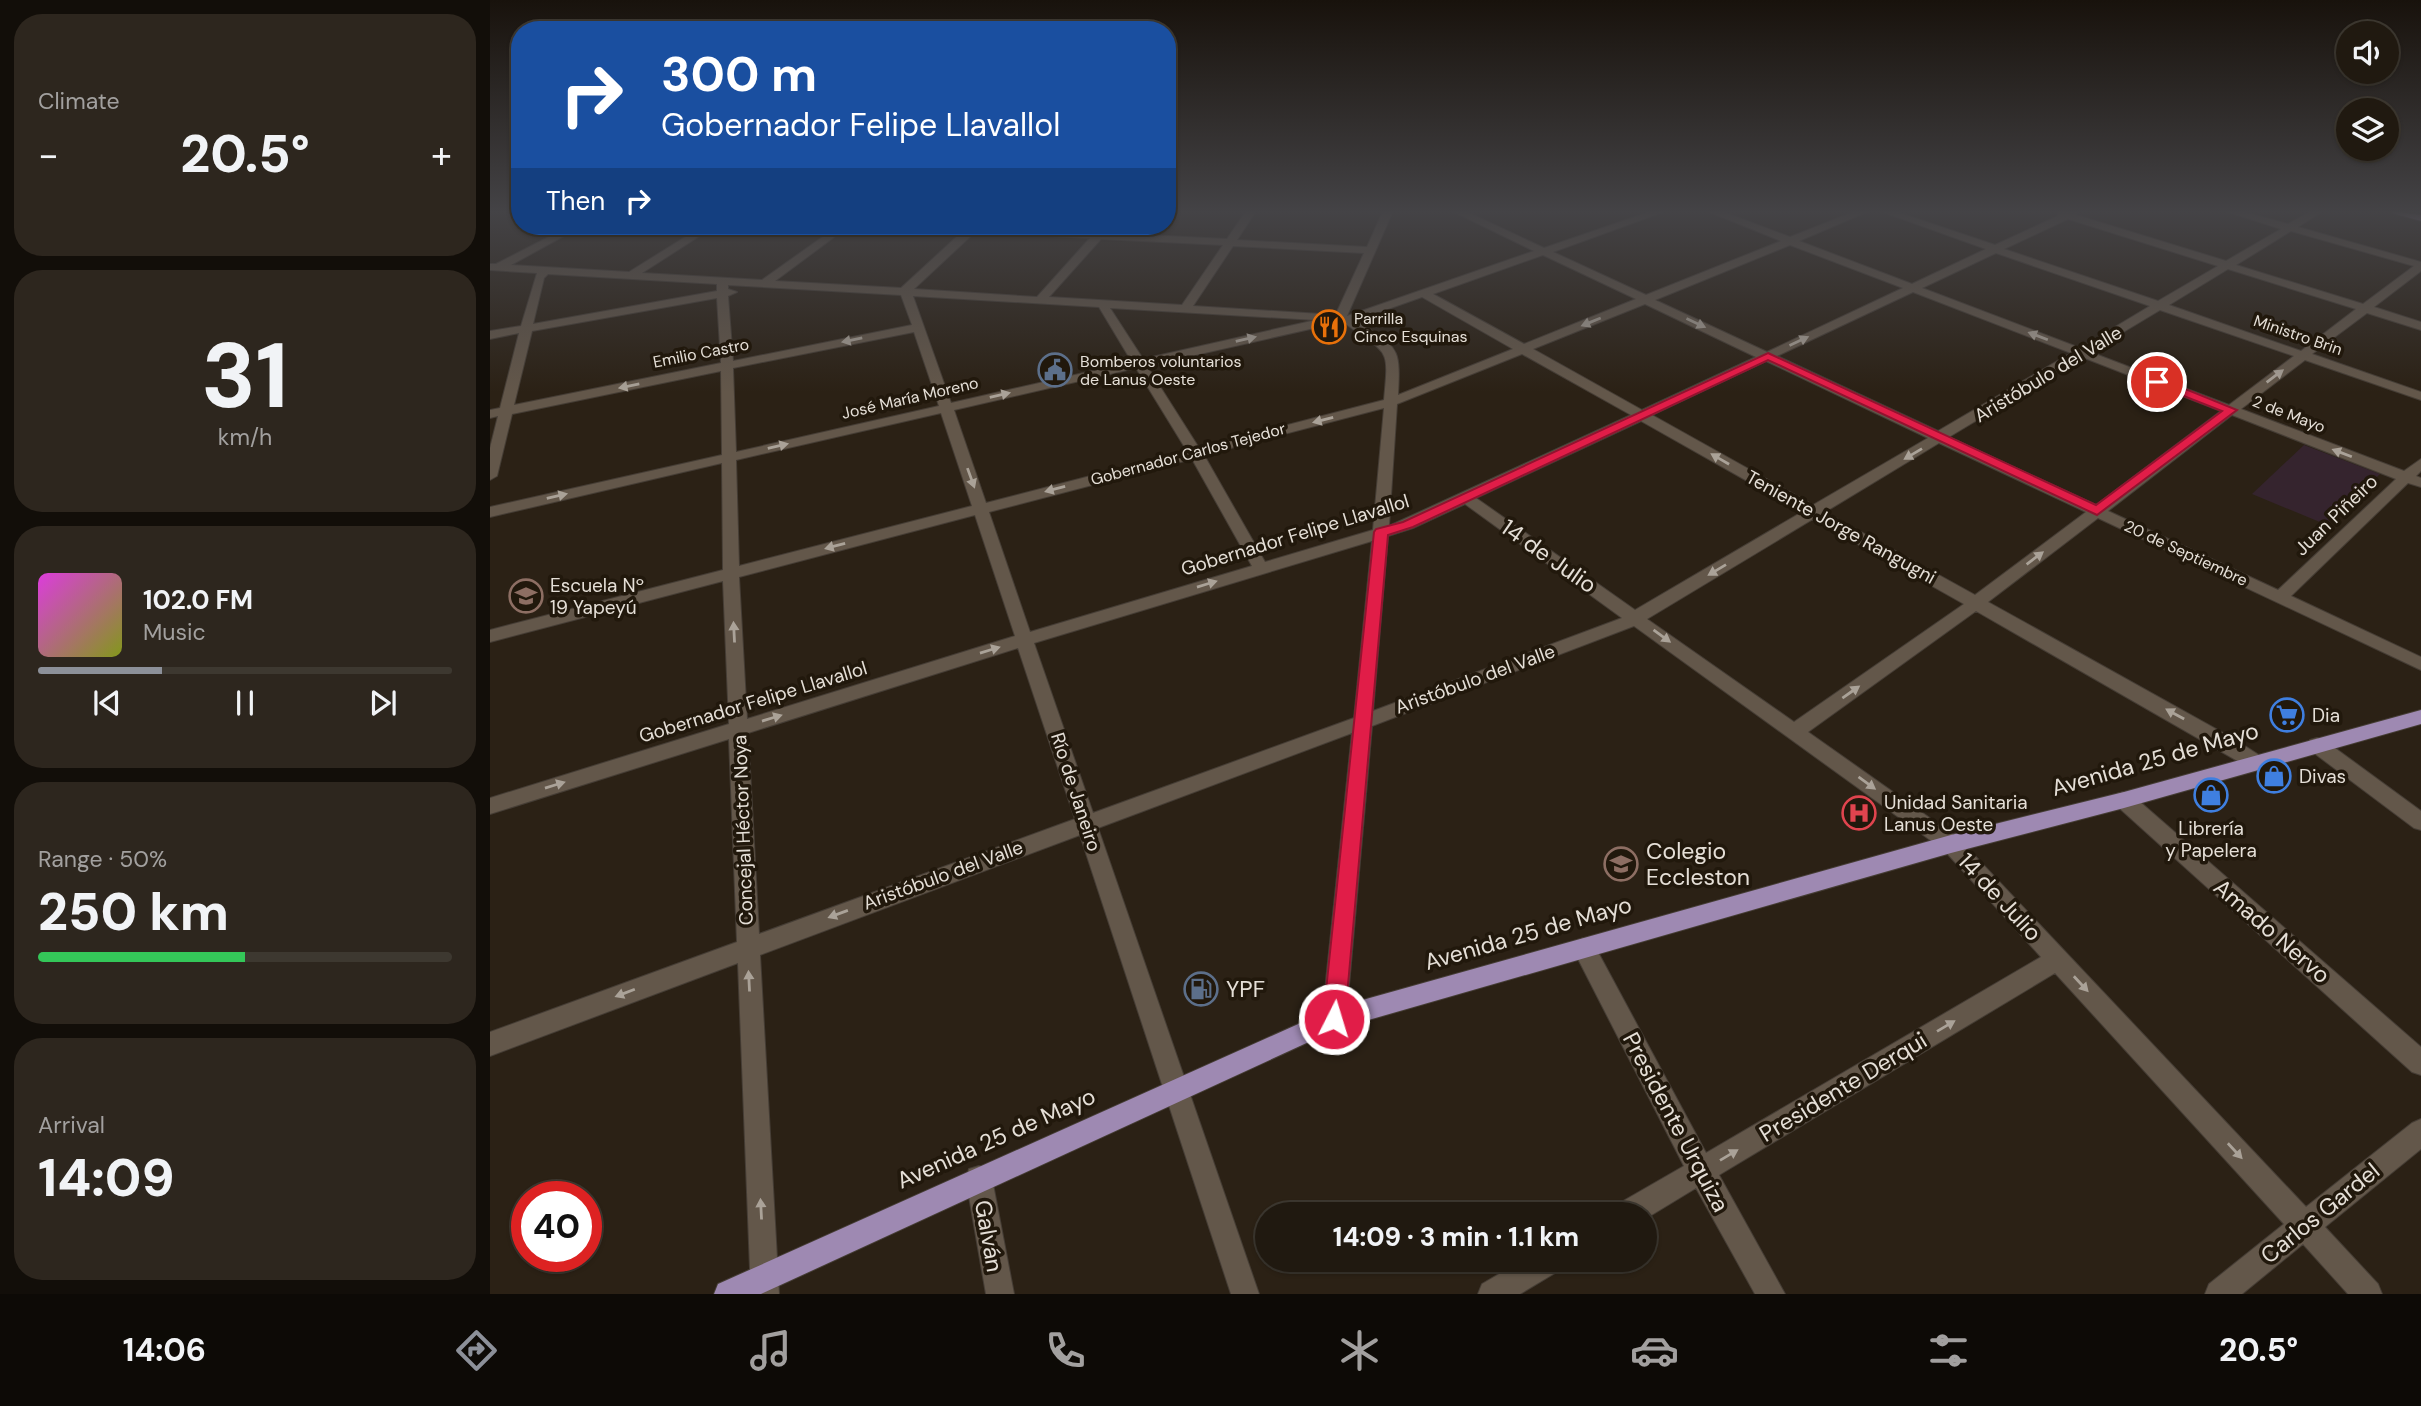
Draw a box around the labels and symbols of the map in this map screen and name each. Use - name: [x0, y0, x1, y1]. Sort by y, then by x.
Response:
- restaurant icon: Parrilla Cinco Esquinas: [1310, 308, 1348, 346]
- place label: Parrilla Cinco Esquinas: [1354, 308, 1467, 347]
- street label: Ministro Brin: [2251, 310, 2345, 360]
- one-way arrow: [1580, 316, 1601, 327]
- one-way arrow: [1686, 317, 1707, 328]
- street label: Aristóbulo del Valle: [1969, 320, 2127, 428]
- one-way arrow: [2027, 330, 2048, 341]
- street label: Emilio Castro: [651, 333, 751, 373]
- one-way arrow: [1235, 333, 1257, 344]
- one-way arrow: [841, 335, 863, 346]
- one-way arrow: [1789, 335, 1809, 347]
- public building icon: Bomberos voluntarios de Lanus Oeste: [1036, 351, 1074, 389]
- place label: Bomberos voluntarios de Lanus Oeste: [1080, 351, 1242, 390]
- pin: [2127, 352, 2187, 412]
- one-way arrow: [2266, 370, 2284, 384]
- street label: José María Moreno: [840, 372, 980, 424]
- one-way arrow: [618, 380, 640, 391]
- one-way arrow: [989, 389, 1011, 400]
- street label: 2 de Mayo: [2250, 391, 2328, 437]
- one-way arrow: [1312, 415, 1334, 426]
- street label: Gobernador Carlos Tejedor: [1088, 418, 1288, 490]
- one-way arrow: [767, 440, 789, 451]
- one-way arrow: [2331, 447, 2352, 458]
- one-way arrow: [1903, 448, 1923, 460]
- one-way arrow: [1711, 453, 1730, 465]
- street label: Teniente Jorge Rangugni: [1742, 464, 1940, 590]
- one-way arrow: [966, 468, 977, 489]
- street label: Juan Piñeiro: [2289, 469, 2383, 561]
- one-way arrow: [1044, 484, 1066, 495]
- street label: Gobernador Felipe Llavallol: [1178, 488, 1412, 582]
- one-way arrow: [546, 491, 568, 502]
- street label: 14 de Julio: [1495, 512, 1603, 600]
- street label: 20 de Septiembre: [2121, 515, 2251, 591]
- one-way arrow: [824, 541, 846, 552]
- one-way arrow: [2026, 552, 2044, 566]
- one-way arrow: [1708, 564, 1727, 576]
- place label: Escuela Nº 19 Yapeyú: [550, 573, 644, 620]
- school or university icon: Escuela Nº 19 Yapeyú: [507, 577, 545, 615]
- one-way arrow: [1197, 578, 1218, 588]
- one-way arrow: [728, 620, 739, 642]
- one-way arrow: [1653, 629, 1671, 643]
- street label: Aristóbulo del Valle: [1392, 638, 1558, 720]
- one-way arrow: [979, 645, 1000, 655]
- street label: Gobernador Felipe Llavallol: [636, 655, 870, 749]
- one-way arrow: [1842, 685, 1860, 699]
- supermarket icon: Dia: [2268, 696, 2306, 734]
- place label: Dia: [2312, 703, 2340, 728]
- one-way arrow: [2165, 708, 2185, 720]
- one-way arrow: [762, 712, 783, 723]
- street label: Avenida 25 de Mayo: [2048, 715, 2262, 803]
- street label: Río de Janeiro: [1045, 729, 1107, 855]
- street label: Concejal Héctor Noya: [727, 734, 759, 926]
- shop icon: Divas: [2255, 757, 2293, 795]
- place label: Divas: [2299, 764, 2346, 789]
- one-way arrow: [1858, 776, 1876, 790]
- shop icon: Librería y Papelera: [2192, 776, 2230, 814]
- one-way arrow: [545, 780, 566, 790]
- place label: Unidad Sanitaria Lanus Oeste: [1884, 790, 2028, 837]
- hospital icon: Unidad Sanitaria Lanus Oeste: [1840, 794, 1878, 832]
- place label: Librería y Papelera: [2165, 816, 2257, 863]
- street label: Aristóbulo del Valle: [860, 834, 1026, 916]
- place label: Colegio Eccleston: [1646, 836, 1750, 892]
- school or university icon: Colegio Eccleston: [1602, 845, 1640, 883]
- street label: 14 de Julio: [1952, 847, 2048, 947]
- street label: Amado Nervo: [2207, 872, 2337, 990]
- street label: Avenida 25 de Mayo: [1421, 889, 1635, 977]
- one-way arrow: [828, 909, 849, 920]
- one-way arrow: [744, 970, 755, 992]
- fuel station icon: YPF: [1182, 970, 1220, 1008]
- place label: YPF: [1226, 974, 1265, 1004]
- one-way arrow: [2073, 975, 2089, 993]
- position arrow: [1297, 982, 1371, 1056]
- one-way arrow: [615, 988, 636, 999]
- one-way arrow: [1936, 1020, 1955, 1032]
- street label: Presidente Derqui: [1754, 1025, 1932, 1149]
- street label: Presidente Urquiza: [1616, 1027, 1736, 1217]
- street label: Avenida 25 de Mayo: [892, 1081, 1100, 1195]
- one-way arrow: [2227, 1142, 2243, 1160]
- one-way arrow: [1720, 1149, 1739, 1161]
- street label: Carlos Gardel: [2254, 1156, 2386, 1270]
- speed limit sign: 40: [511, 1181, 602, 1272]
- one-way arrow: [755, 1197, 766, 1219]
- street label: Galván: [968, 1198, 1010, 1274]

